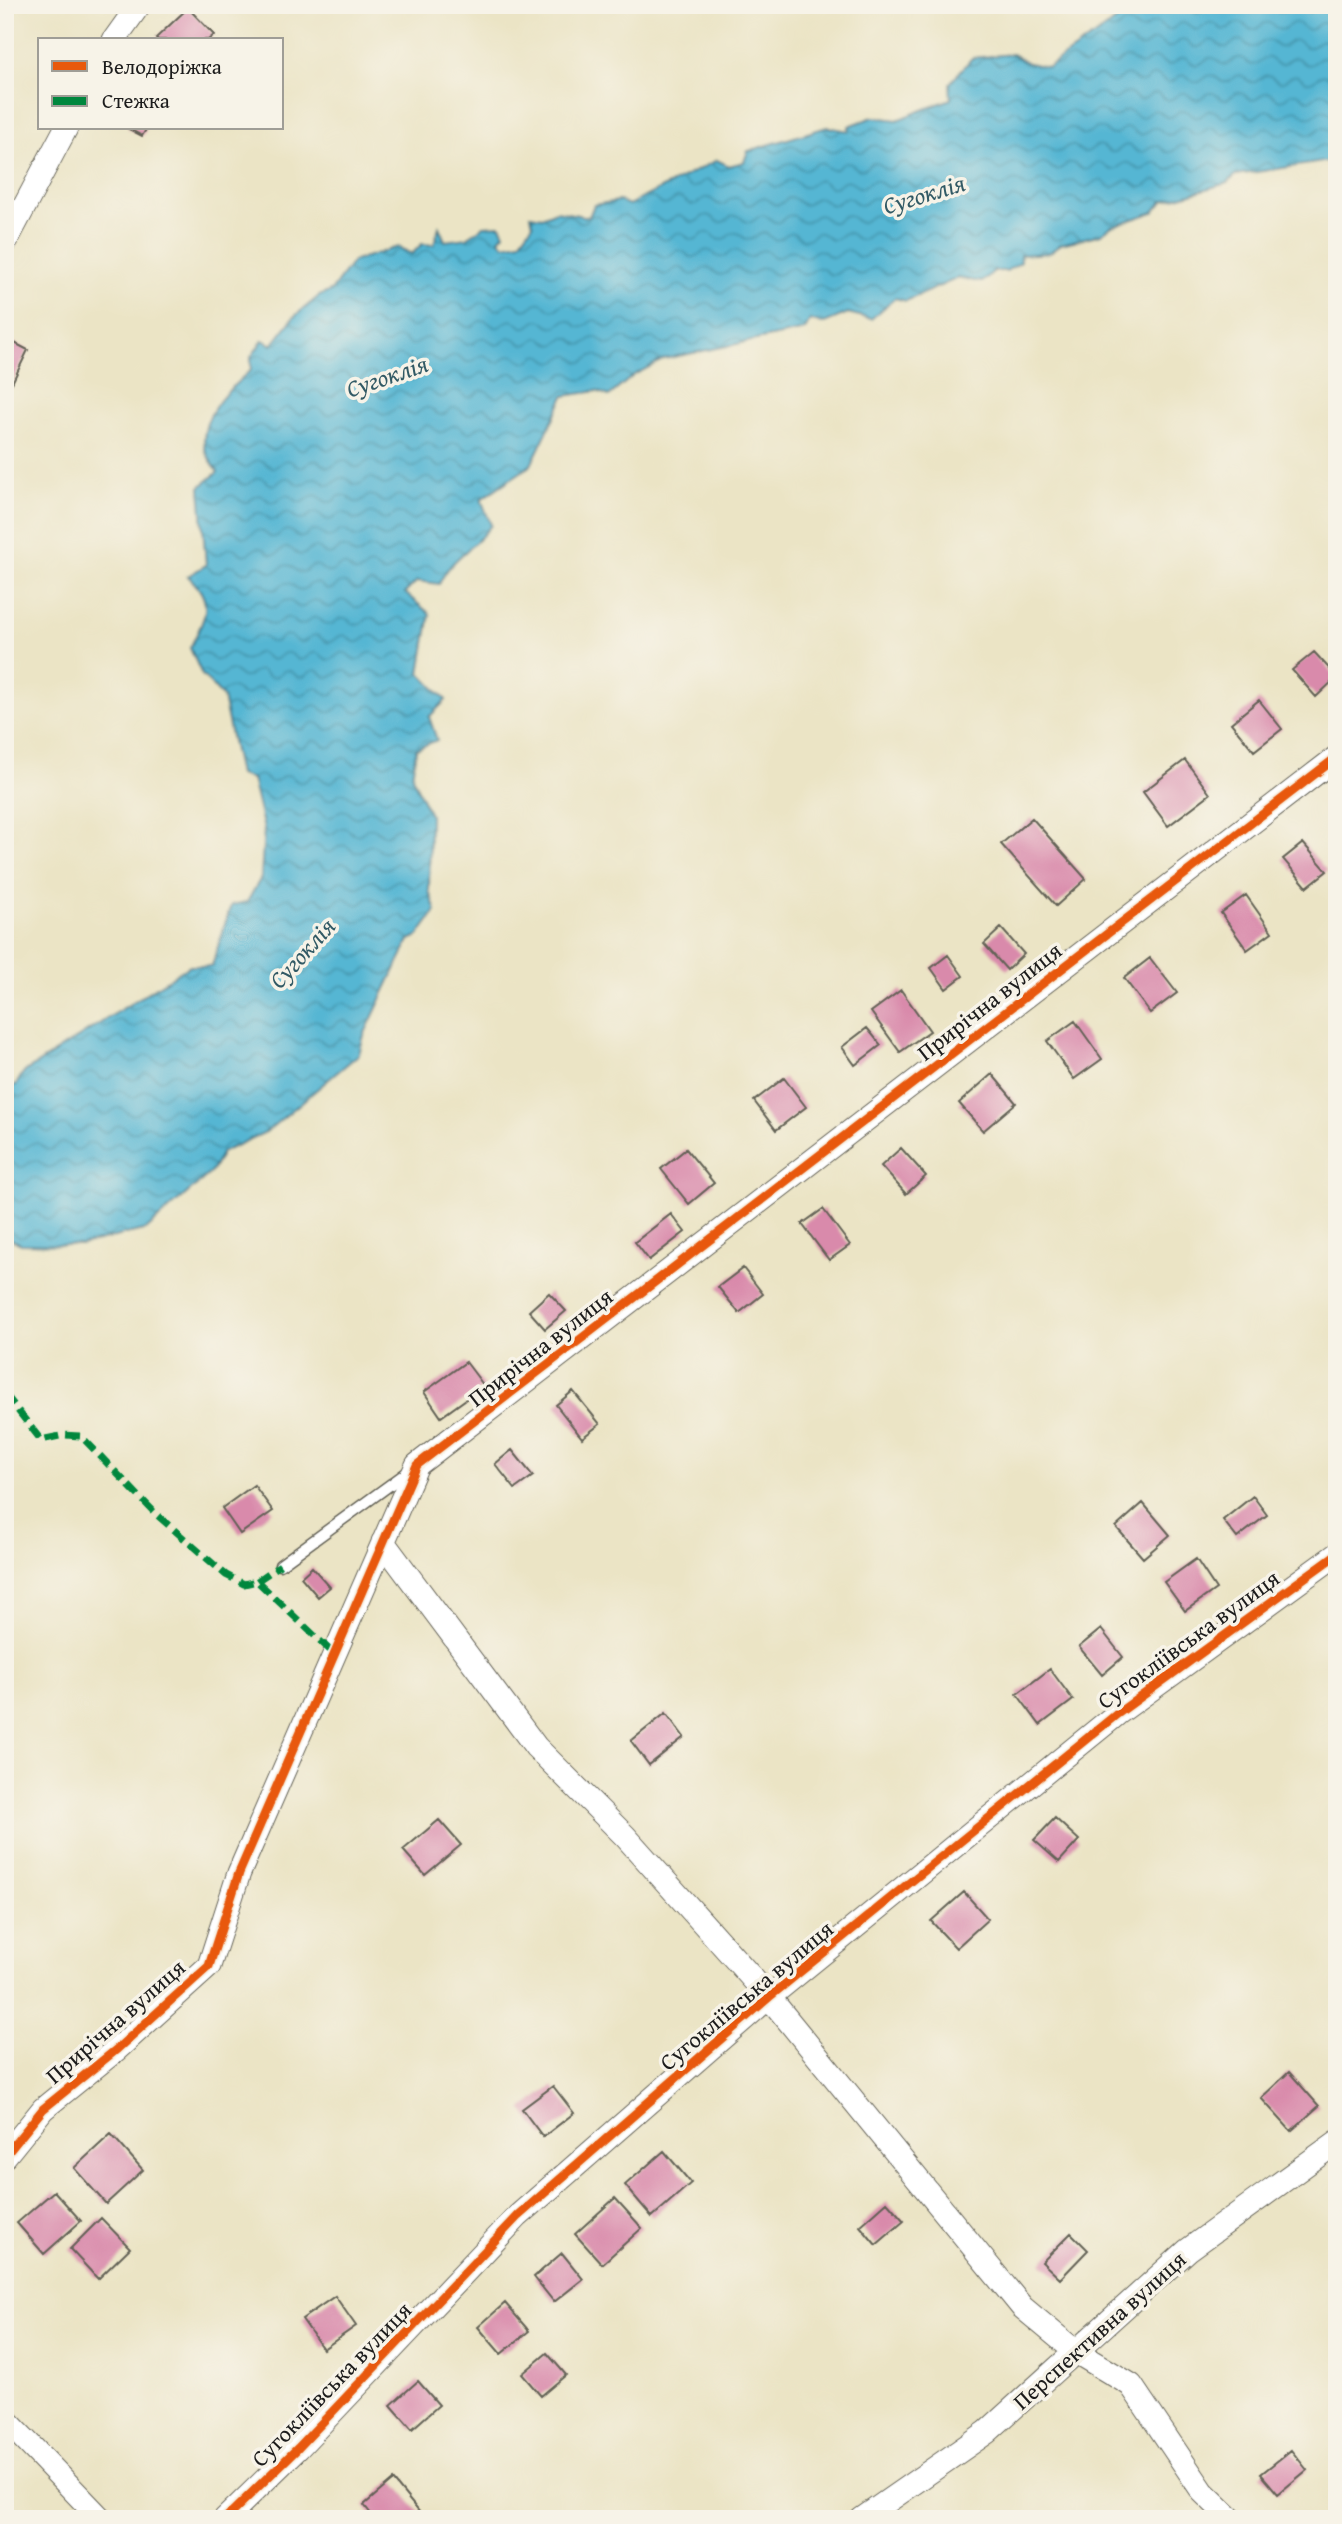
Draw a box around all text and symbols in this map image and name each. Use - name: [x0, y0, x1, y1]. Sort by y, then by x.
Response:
- legend: [38, 38, 284, 130]
- text: Велодоріжка: [102, 51, 222, 82]
- text: Стежка: [102, 85, 170, 116]
- water label: Сугоклія: [879, 165, 970, 223]
- water label: Сугоклія: [341, 346, 433, 406]
- water label: Сугоклія: [261, 910, 343, 996]
- street label: Прирічна вулиця: [910, 934, 1069, 1068]
- street label: Прирічна вулиця: [461, 1280, 620, 1414]
- street label: Сугокліївська вулиця: [1090, 1561, 1286, 1716]
- street label: Сугокліївська вулиця: [652, 1912, 840, 2078]
- street label: Прирічна вулиця: [38, 1951, 192, 2091]
- street label: Перспективна вулиця: [1005, 2243, 1193, 2417]
- street label: Сугокліївська вулиця: [243, 2294, 419, 2474]

